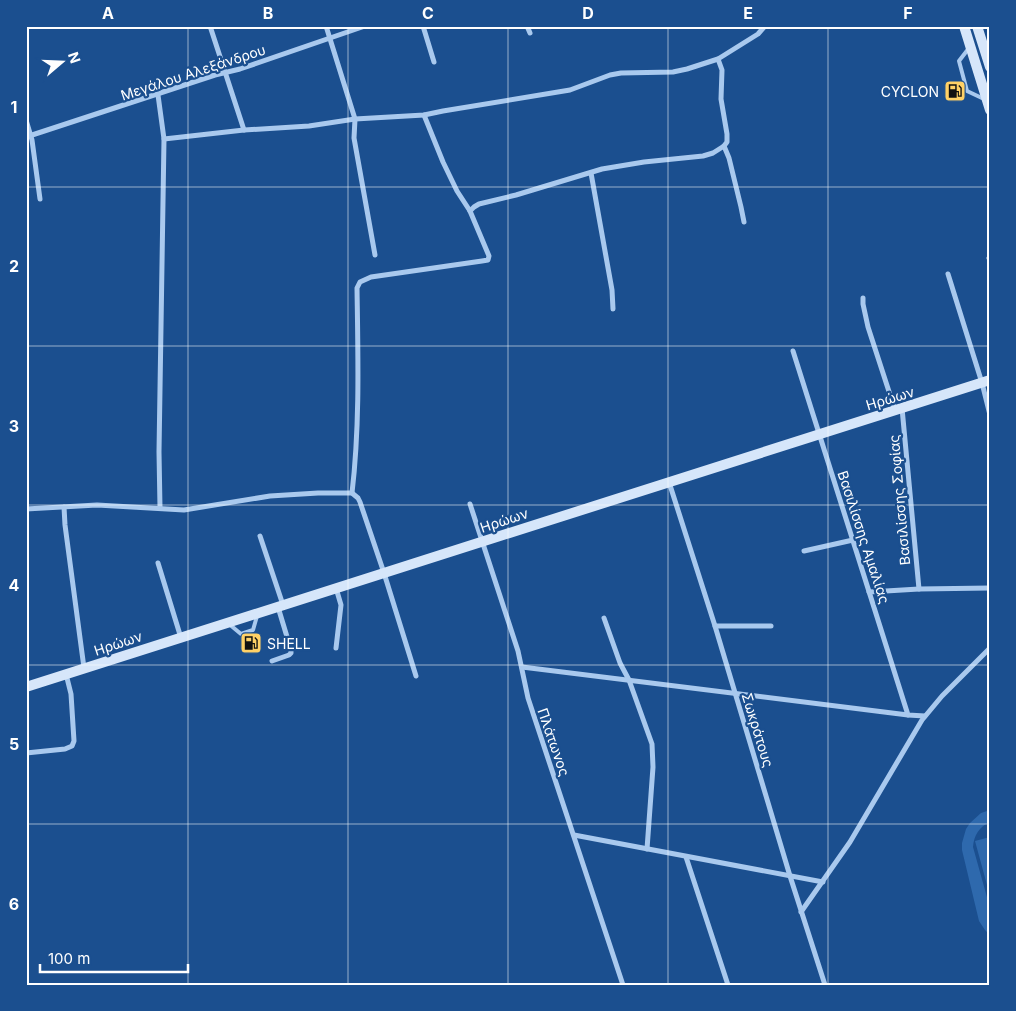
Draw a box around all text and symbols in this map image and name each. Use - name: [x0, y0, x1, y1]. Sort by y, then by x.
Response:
- text: A: [102, 3, 114, 23]
- text: B: [263, 3, 273, 23]
- text: C: [422, 3, 434, 23]
- text: D: [582, 3, 594, 23]
- text: E: [743, 3, 753, 23]
- text: F: [903, 3, 913, 23]
- north arrow: [38, 38, 88, 88]
- street label: Μεγάλου Αλεξάνδρου: [118, 41, 268, 103]
- text: N: [65, 50, 85, 65]
- fuel station icon: CYCLON: [943, 79, 967, 103]
- place label: CYCLON: [881, 83, 939, 100]
- text: 1: [11, 97, 17, 117]
- text: 2: [9, 256, 19, 276]
- street label: Ηρώων: [864, 383, 916, 413]
- text: 3: [9, 416, 19, 436]
- street label: Βασιλίσσης Σοφίας: [885, 434, 913, 566]
- street label: Βασιλίσσης Αμαλίας: [834, 468, 894, 606]
- street label: Ηρώων: [478, 504, 530, 536]
- text: 4: [9, 575, 20, 595]
- street label: Ηρώων: [92, 627, 144, 659]
- fuel station icon: SHELL: [239, 631, 263, 655]
- place label: SHELL: [267, 635, 311, 652]
- street label: Σωκράτους: [739, 691, 777, 769]
- street label: Πλάτωνος: [534, 706, 574, 778]
- text: 5: [9, 734, 19, 754]
- text: 6: [9, 894, 19, 914]
- scale bar: [40, 941, 188, 973]
- text: 100 m: [48, 949, 90, 968]

